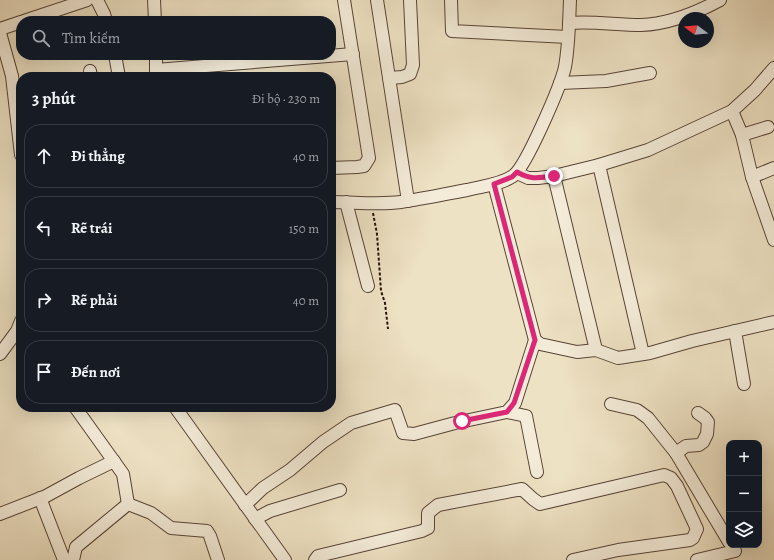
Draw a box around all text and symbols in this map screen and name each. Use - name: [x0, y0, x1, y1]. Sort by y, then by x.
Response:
- north arrow: [678, 12, 714, 48]
- search box: [16, 16, 336, 60]
- icon: search: [30, 27, 52, 49]
- text: Tìm kiếm: [62, 28, 120, 48]
- text: 3 phút: [32, 87, 76, 110]
- text: Đi bộ · 230 m: [252, 90, 320, 107]
- icon: ahead: [33, 145, 55, 167]
- text: Đi thẳng: [71, 146, 125, 166]
- text: 40 m: [293, 148, 319, 165]
- route end: [545, 167, 563, 185]
- icon: left: [33, 217, 55, 239]
- text: Rẽ trái: [71, 218, 112, 238]
- text: 150 m: [289, 220, 319, 237]
- icon: right: [33, 289, 55, 311]
- text: Rẽ phải: [71, 290, 117, 310]
- text: 40 m: [293, 292, 319, 309]
- icon: arrive: [33, 361, 55, 383]
- text: Đến nơi: [71, 362, 120, 382]
- route start: [453, 412, 471, 430]
- map controls: [726, 440, 762, 548]
- button: +: [726, 440, 762, 476]
- button: −: [726, 476, 762, 512]
- button: layers: [726, 512, 762, 548]

